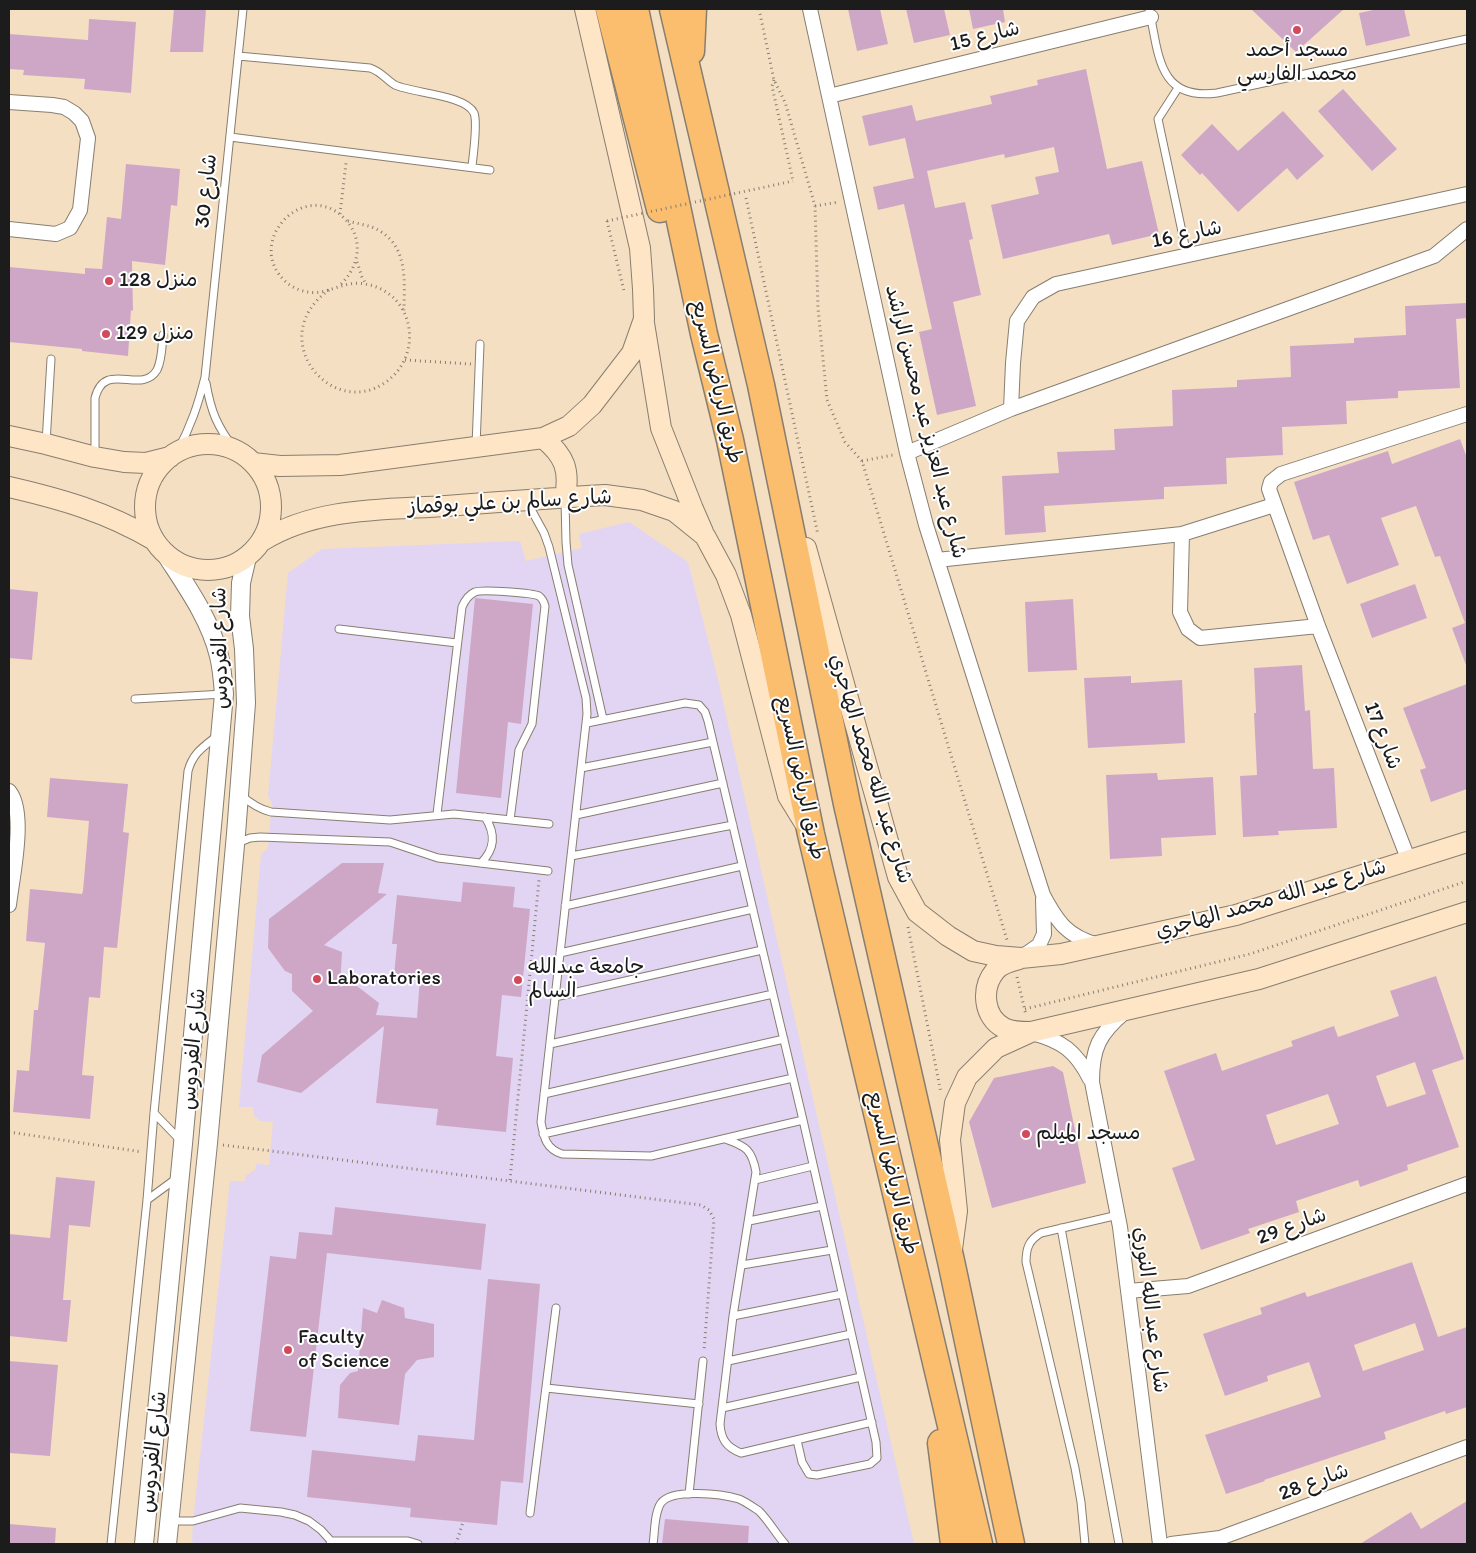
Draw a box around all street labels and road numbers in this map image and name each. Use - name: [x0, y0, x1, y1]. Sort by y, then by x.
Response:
- street label: شارع 15: [948, 16, 1022, 58]
- street label: شارع 30: [191, 153, 223, 229]
- street label: شارع 16: [1150, 215, 1224, 255]
- street label: شارع عبد العزيز عبد محسن الراشد: [879, 282, 971, 562]
- street label: طريق الرياض السريع: [685, 298, 747, 466]
- street label: شارع سالم بن علي بوقماز: [407, 485, 613, 521]
- street label: شارع الفردوس: [207, 587, 235, 709]
- street label: شارع عبد الله محمد الهاجري: [823, 651, 917, 887]
- street label: طريق الرياض السريع: [770, 693, 830, 863]
- street label: شارع 17: [1358, 699, 1406, 773]
- street label: شارع عبد الله محمد الهاجري: [1153, 855, 1389, 945]
- street label: شارع الفردوس: [176, 987, 212, 1111]
- street label: طريق الرياض السريع: [861, 1089, 923, 1257]
- street label: شارع 29: [1254, 1203, 1330, 1251]
- street label: شارع عبد الله النوري: [1127, 1225, 1173, 1395]
- street label: شارع الفردوس: [135, 1390, 173, 1514]
- street label: شارع 28: [1276, 1459, 1352, 1507]

